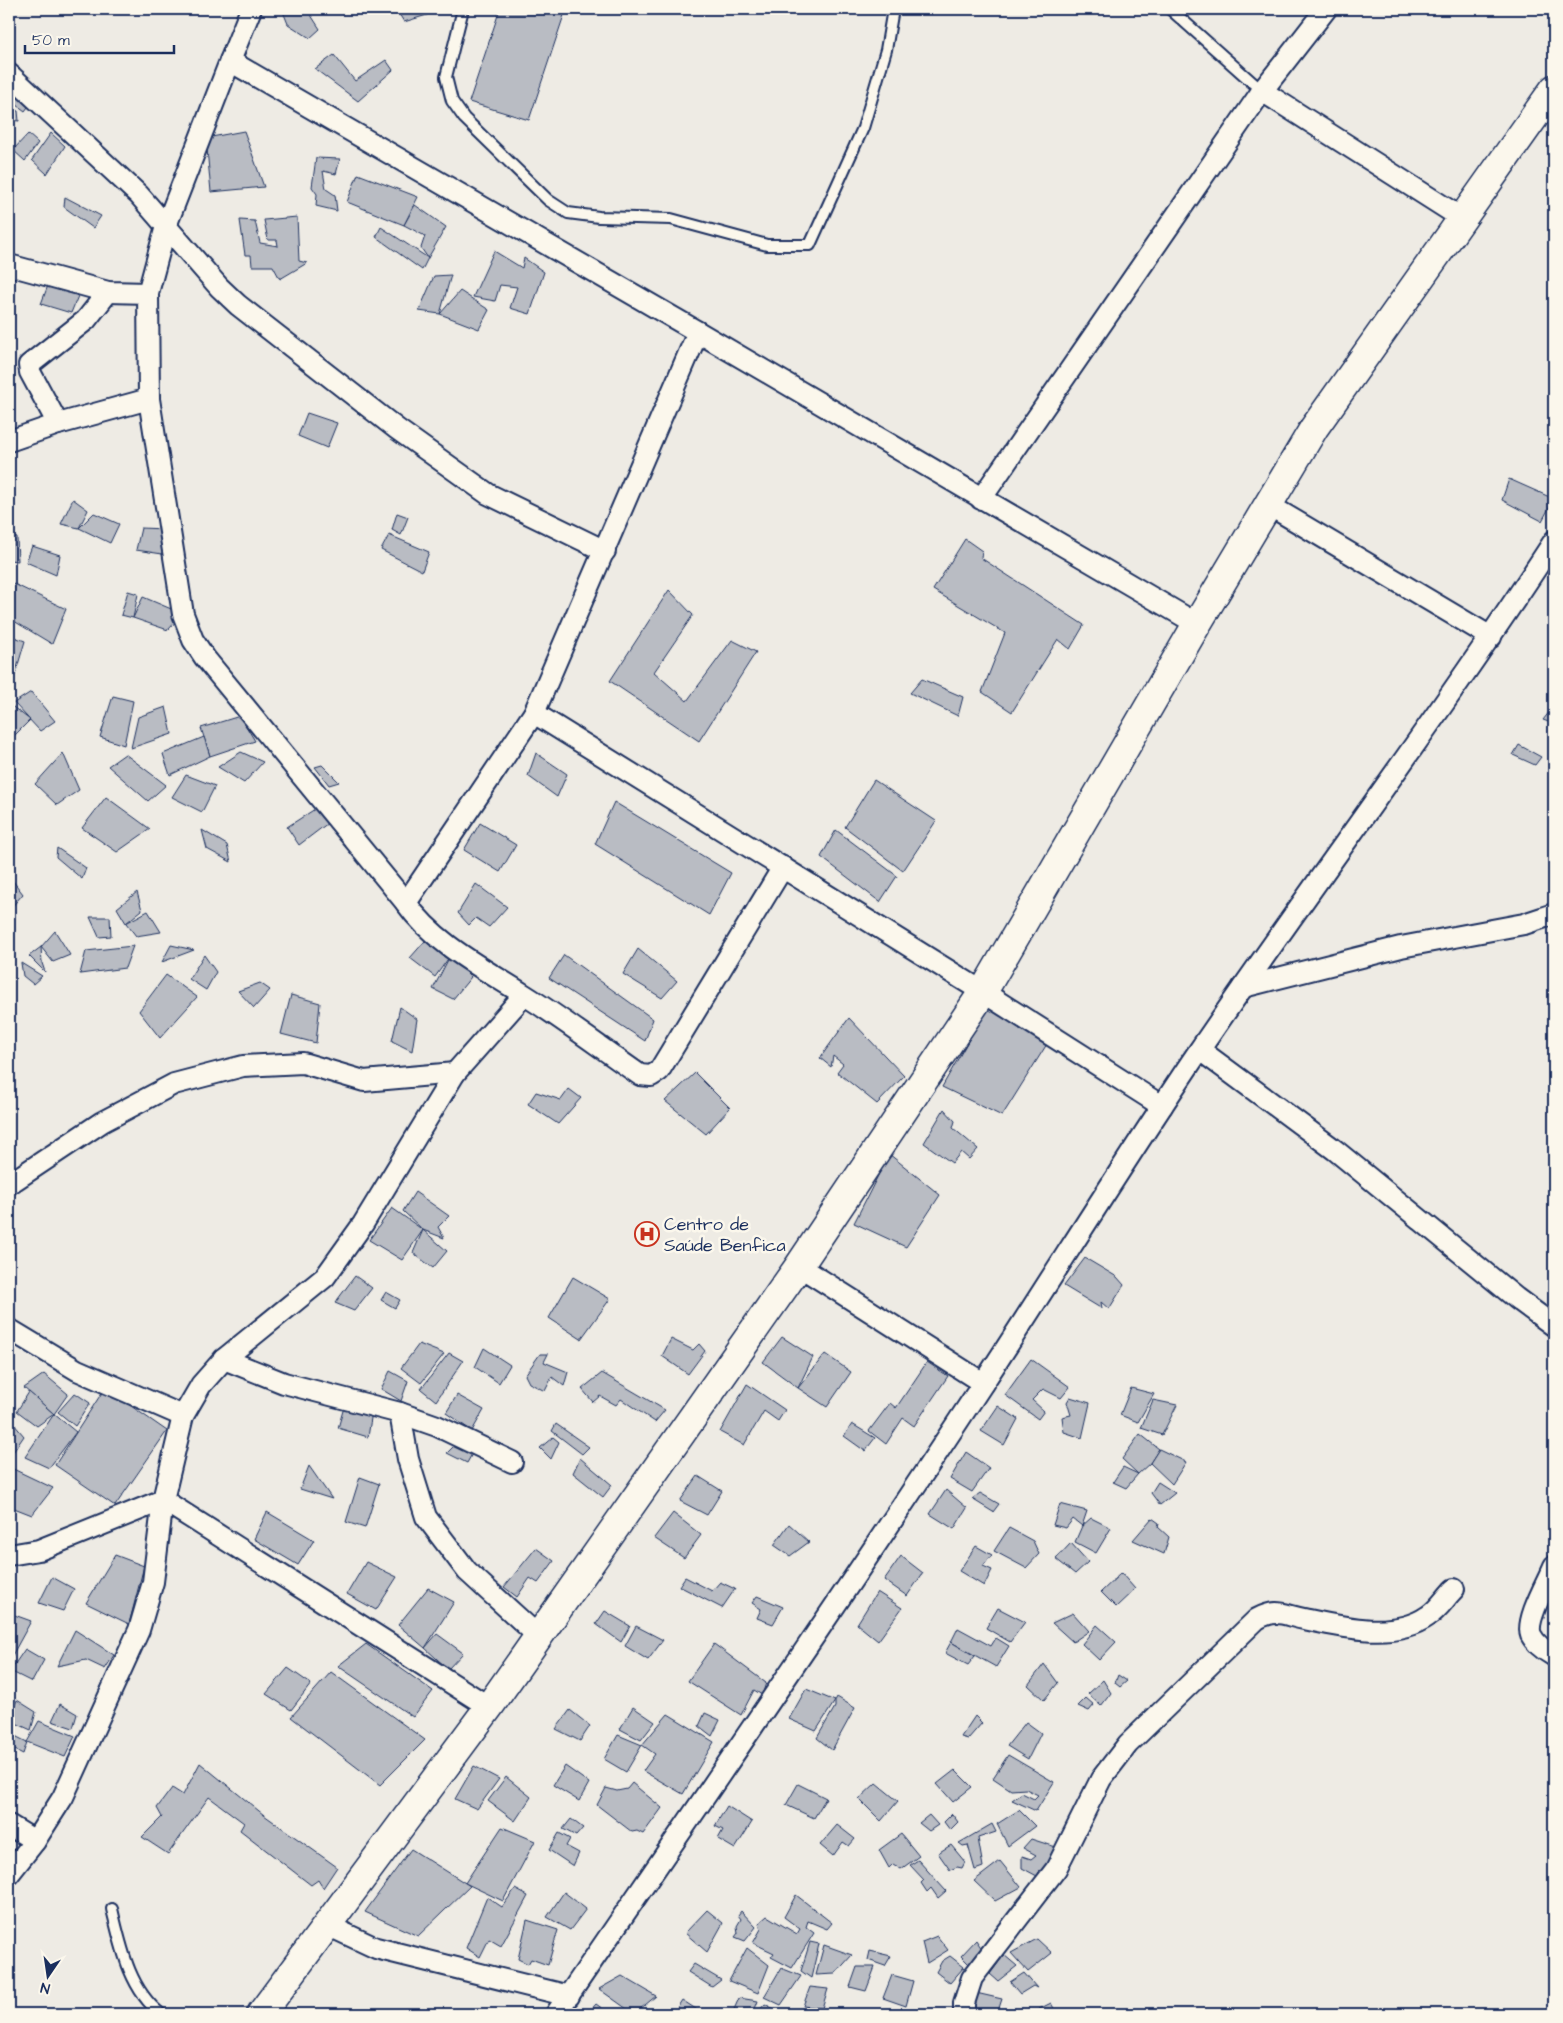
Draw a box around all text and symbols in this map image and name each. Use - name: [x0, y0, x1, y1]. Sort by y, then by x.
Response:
- scale bar: [25, 22, 174, 54]
- text: 50 m: [32, 30, 70, 51]
- place label: Centro de Saúde Benfica: [664, 1212, 786, 1258]
- hospital icon: Centro de Saúde Benfica: [634, 1221, 660, 1247]
- north arrow: [22, 1950, 72, 2000]
- text: N: [39, 1977, 52, 1998]

